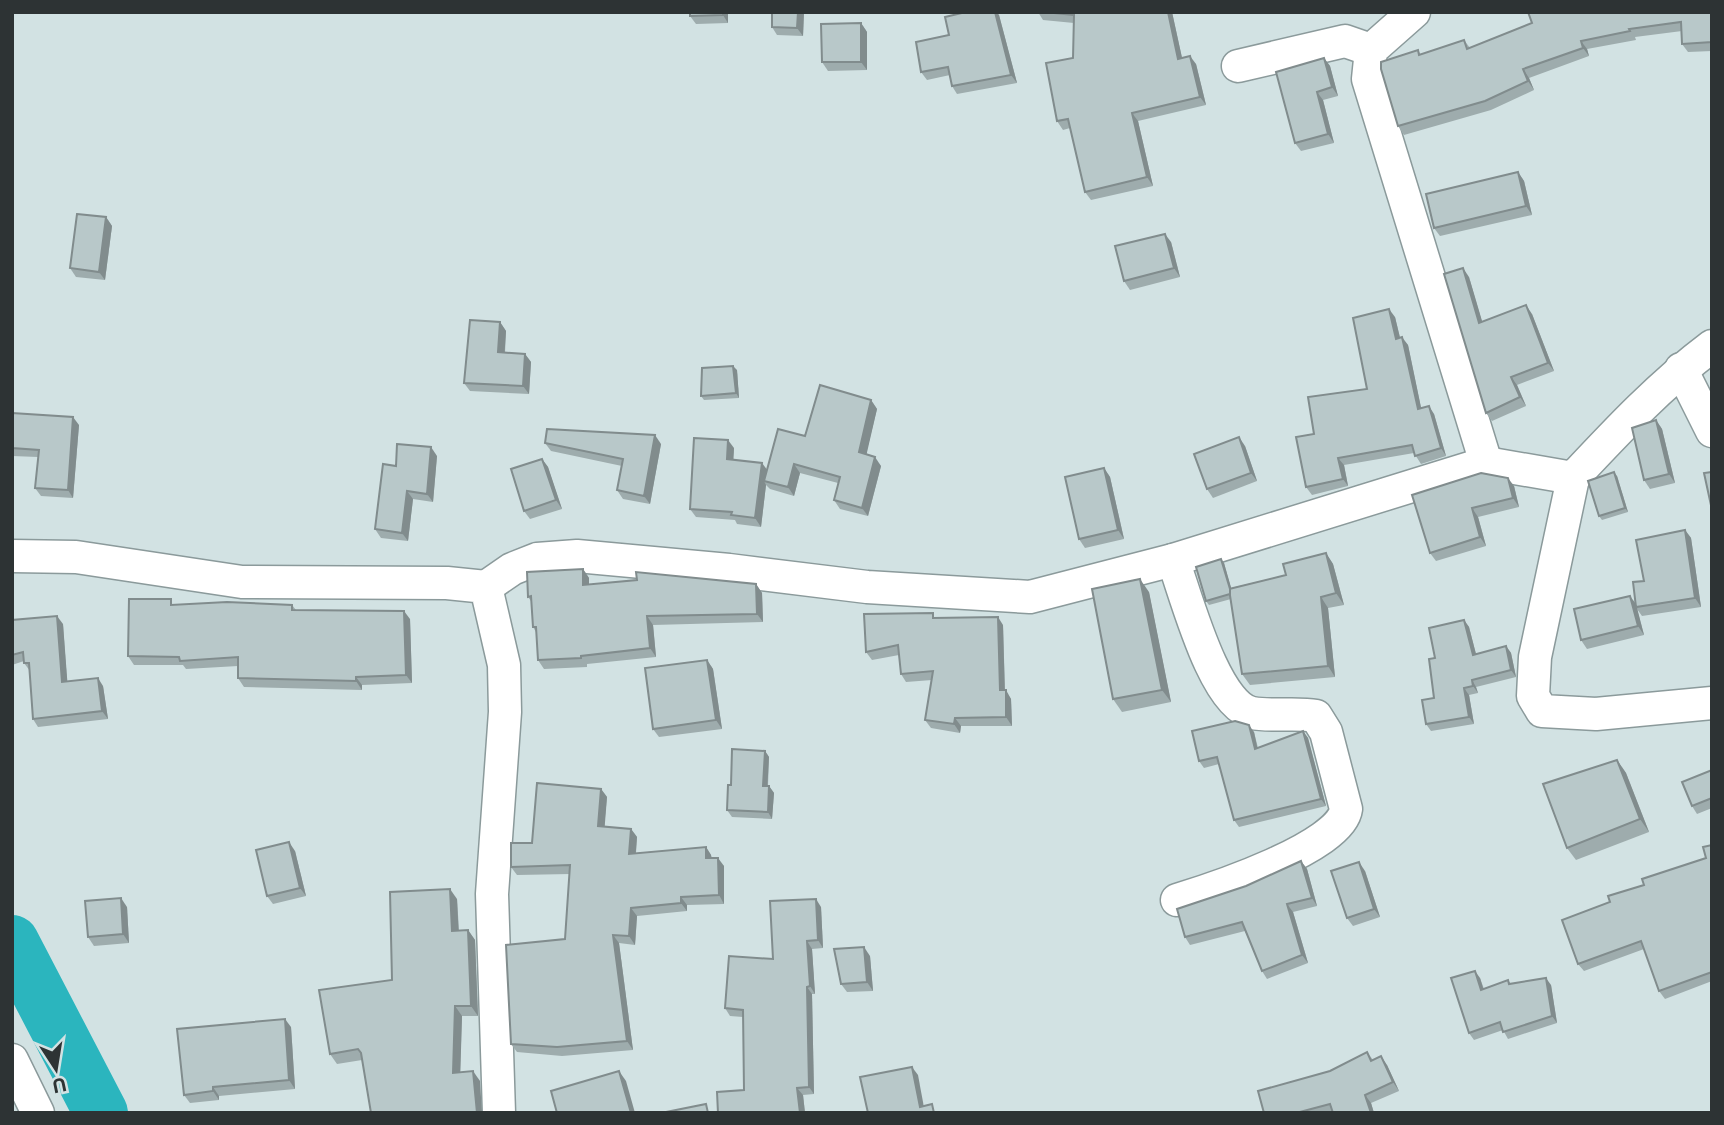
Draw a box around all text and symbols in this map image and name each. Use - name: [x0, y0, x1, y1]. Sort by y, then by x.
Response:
- north arrow: [21, 1034, 91, 1104]
- text: U: [50, 1071, 69, 1100]

